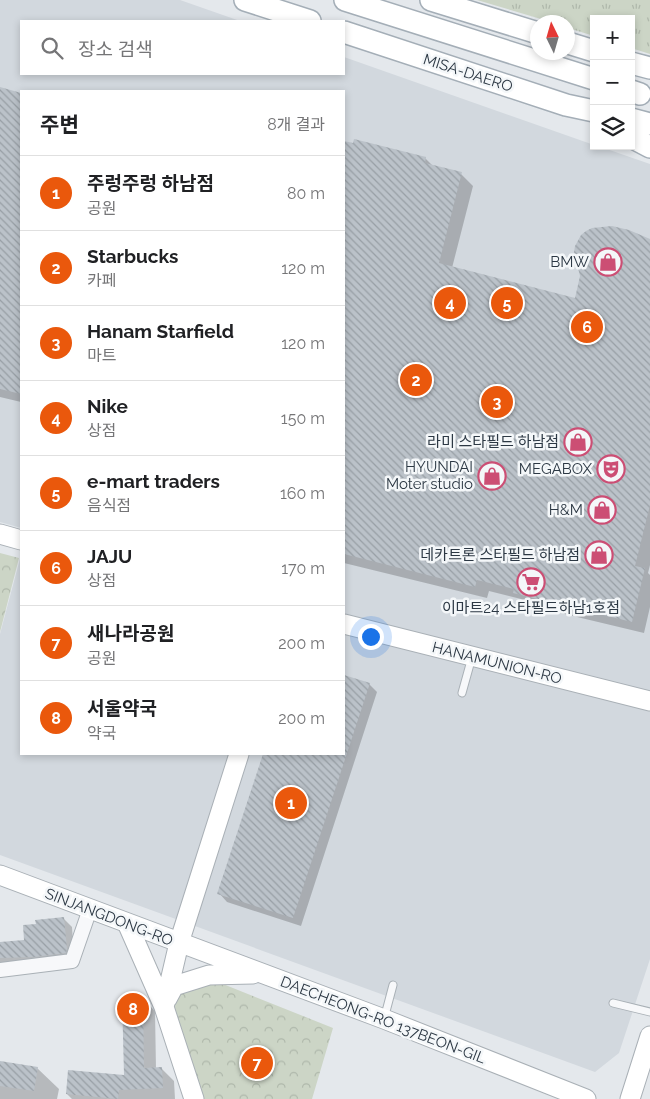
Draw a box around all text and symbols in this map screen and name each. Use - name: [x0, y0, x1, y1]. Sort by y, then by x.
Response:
- north arrow: [530, 15, 575, 60]
- map controls: [590, 15, 635, 150]
- button: +: [590, 15, 635, 60]
- search box: [20, 20, 345, 75]
- icon: search: [38, 34, 66, 62]
- text: 장소 검색: [78, 38, 153, 60]
- street label: MISA-DAERO: [421, 50, 515, 96]
- button: −: [590, 60, 635, 105]
- button: layers: [590, 105, 635, 150]
- text: 주변: [40, 112, 79, 137]
- text: 8개 결과: [267, 115, 325, 134]
- text: 주렁주렁 하남점: [87, 172, 214, 194]
- text: 1: [52, 184, 60, 203]
- text: 80 m: [287, 184, 325, 203]
- text: 공원: [87, 199, 116, 218]
- text: Starbucks: [87, 245, 178, 267]
- shop icon: BMW: [593, 247, 623, 277]
- place label: BMW: [550, 253, 589, 271]
- text: 2: [51, 259, 61, 278]
- text: 120 m: [281, 259, 325, 278]
- text: 카페: [87, 271, 116, 290]
- pin: 4: [434, 284, 466, 322]
- pin: 5: [491, 284, 523, 322]
- pin: 6: [571, 308, 603, 346]
- text: Hanam Starfield: [87, 320, 234, 342]
- text: 3: [52, 334, 60, 353]
- text: 120 m: [281, 334, 325, 353]
- text: 마트: [87, 346, 116, 365]
- pin: 2: [400, 361, 432, 399]
- pin: 3: [481, 383, 513, 421]
- text: Nike: [87, 395, 128, 417]
- text: 4: [51, 409, 61, 428]
- text: 150 m: [281, 409, 325, 428]
- text: 상점: [87, 421, 116, 440]
- shop icon: 라미 스타필드 하남점: [563, 427, 593, 457]
- place label: 라미 스타필드 하남점: [427, 433, 559, 451]
- theatre icon: MEGABOX: [596, 454, 626, 484]
- place label: HYUNDAI Moter studio: [386, 458, 473, 493]
- place label: MEGABOX: [519, 460, 593, 478]
- shop icon: HYUNDAI Moter studio: [477, 461, 507, 491]
- text: e-mart traders: [87, 470, 220, 492]
- text: 5: [52, 484, 60, 503]
- text: 160 m: [280, 484, 325, 503]
- shop icon: H&M: [587, 495, 617, 525]
- text: 음식점: [87, 496, 131, 515]
- place label: H&M: [549, 501, 583, 519]
- shop icon: 데카트론 스타필드 하남점: [584, 540, 614, 570]
- text: JAJU: [87, 545, 132, 567]
- place label: 데카트론 스타필드 하남점: [421, 546, 580, 564]
- text: 6: [51, 559, 61, 578]
- text: 170 m: [281, 559, 325, 578]
- supermarket icon: 이마트24 스타필드하남1호점: [516, 567, 546, 597]
- text: 상점: [87, 571, 116, 590]
- place label: 이마트24 스타필드하남1호점: [442, 599, 620, 617]
- text: 새나라공원: [87, 622, 174, 644]
- your location: [358, 624, 384, 650]
- text: 7: [52, 634, 60, 653]
- text: 200 m: [278, 634, 325, 653]
- street label: HANAMUNION-RO: [430, 638, 564, 688]
- text: 공원: [87, 649, 116, 668]
- text: 서울약국: [87, 697, 157, 719]
- text: 8: [51, 709, 61, 728]
- text: 200 m: [278, 709, 325, 728]
- text: 약국: [87, 724, 116, 743]
- pin: 1: [275, 784, 307, 822]
- street label: SINJANGDONG-RO: [43, 884, 175, 950]
- street label: DAECHEONG-RO 137BEON-GIL: [278, 973, 488, 1068]
- pin: 8: [117, 990, 149, 1028]
- pin: 7: [241, 1044, 273, 1082]

